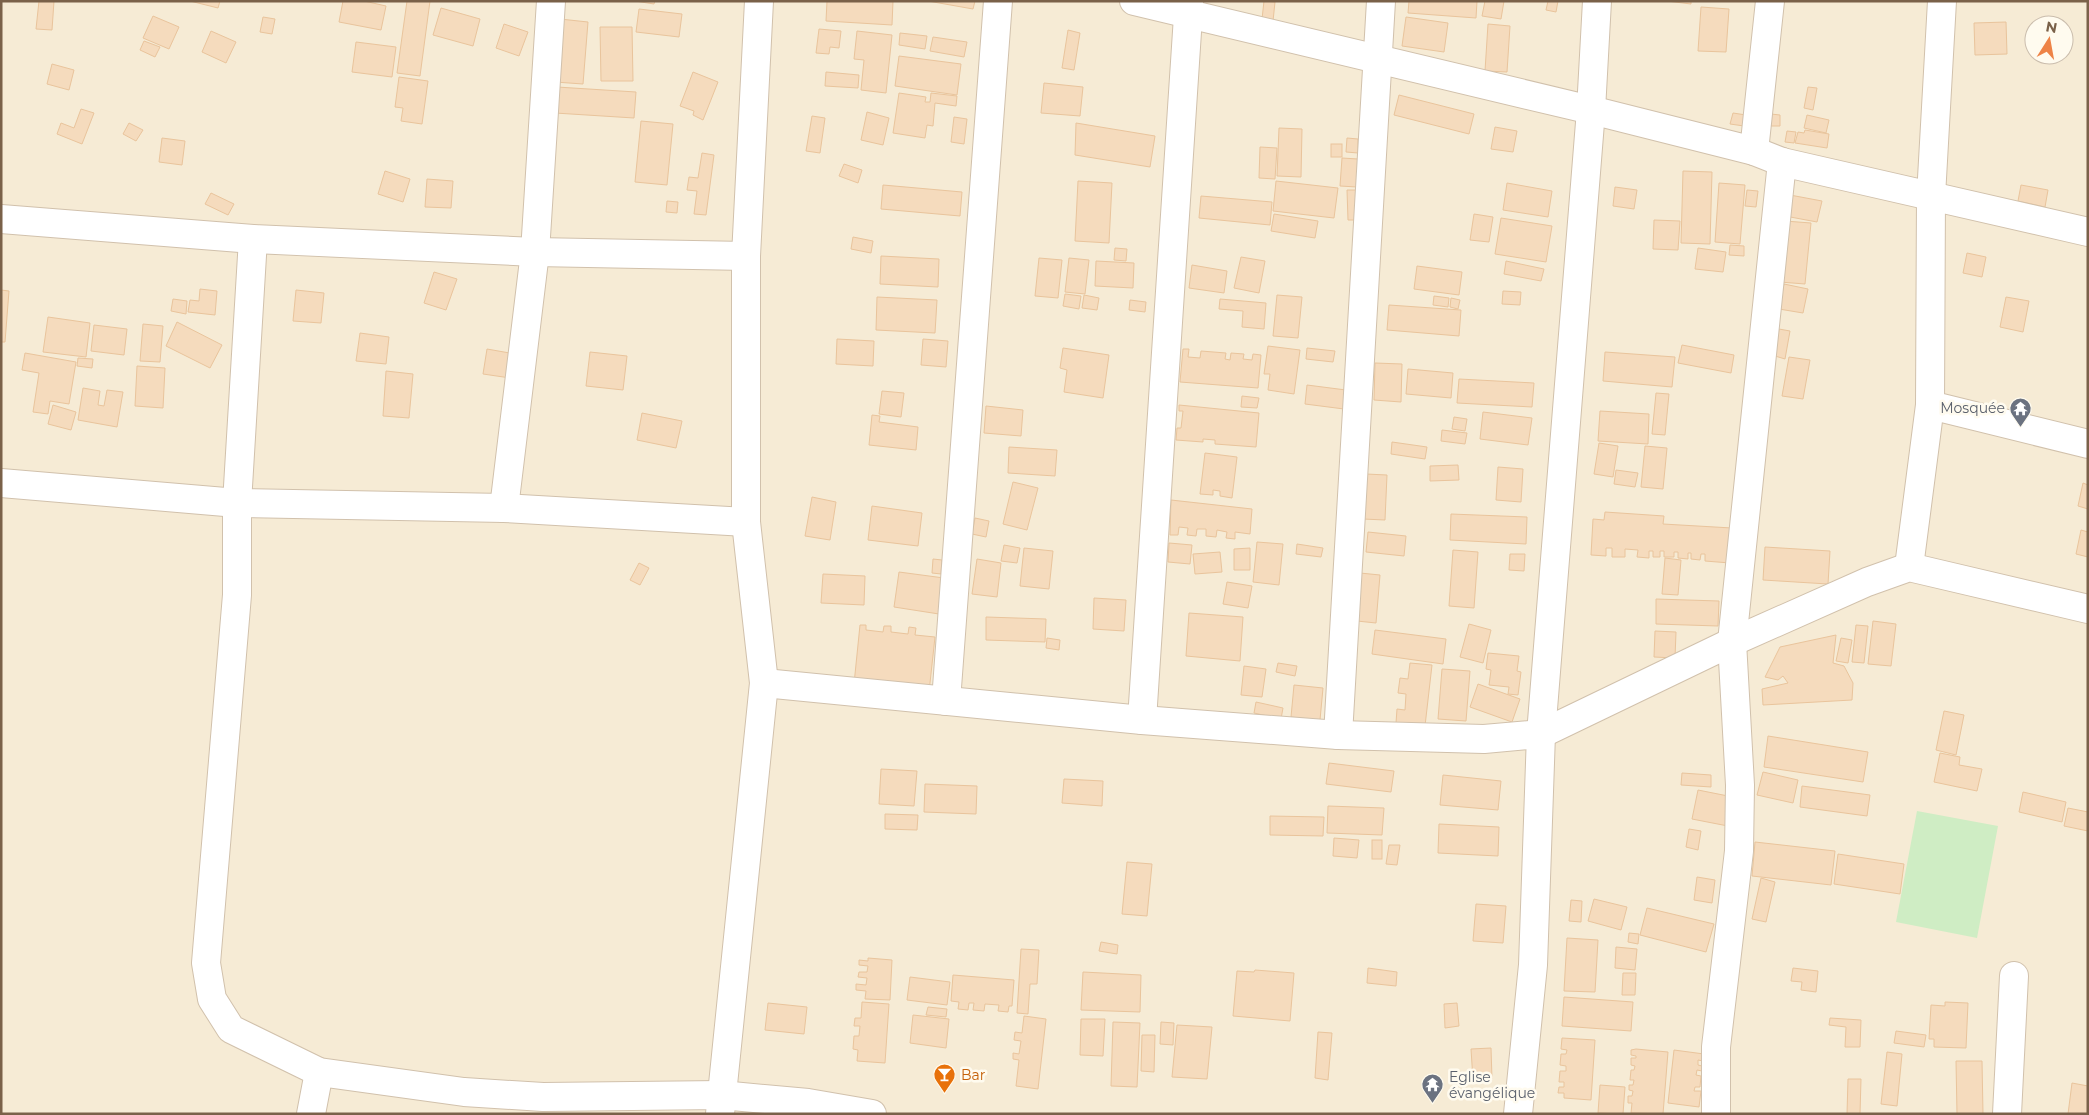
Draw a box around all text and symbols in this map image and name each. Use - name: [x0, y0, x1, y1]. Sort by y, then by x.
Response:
- north arrow: [2024, 15, 2074, 65]
- text: N: [2044, 17, 2059, 37]
- temple icon: Mosquée: [2009, 396, 2033, 427]
- place label: Mosquée: [1940, 399, 2005, 417]
- bar icon: Bar: [933, 1063, 957, 1094]
- place label: Bar: [961, 1066, 986, 1084]
- place label: Eglise évangélique: [1449, 1068, 1535, 1102]
- temple icon: Eglise évangélique: [1421, 1073, 1445, 1104]

